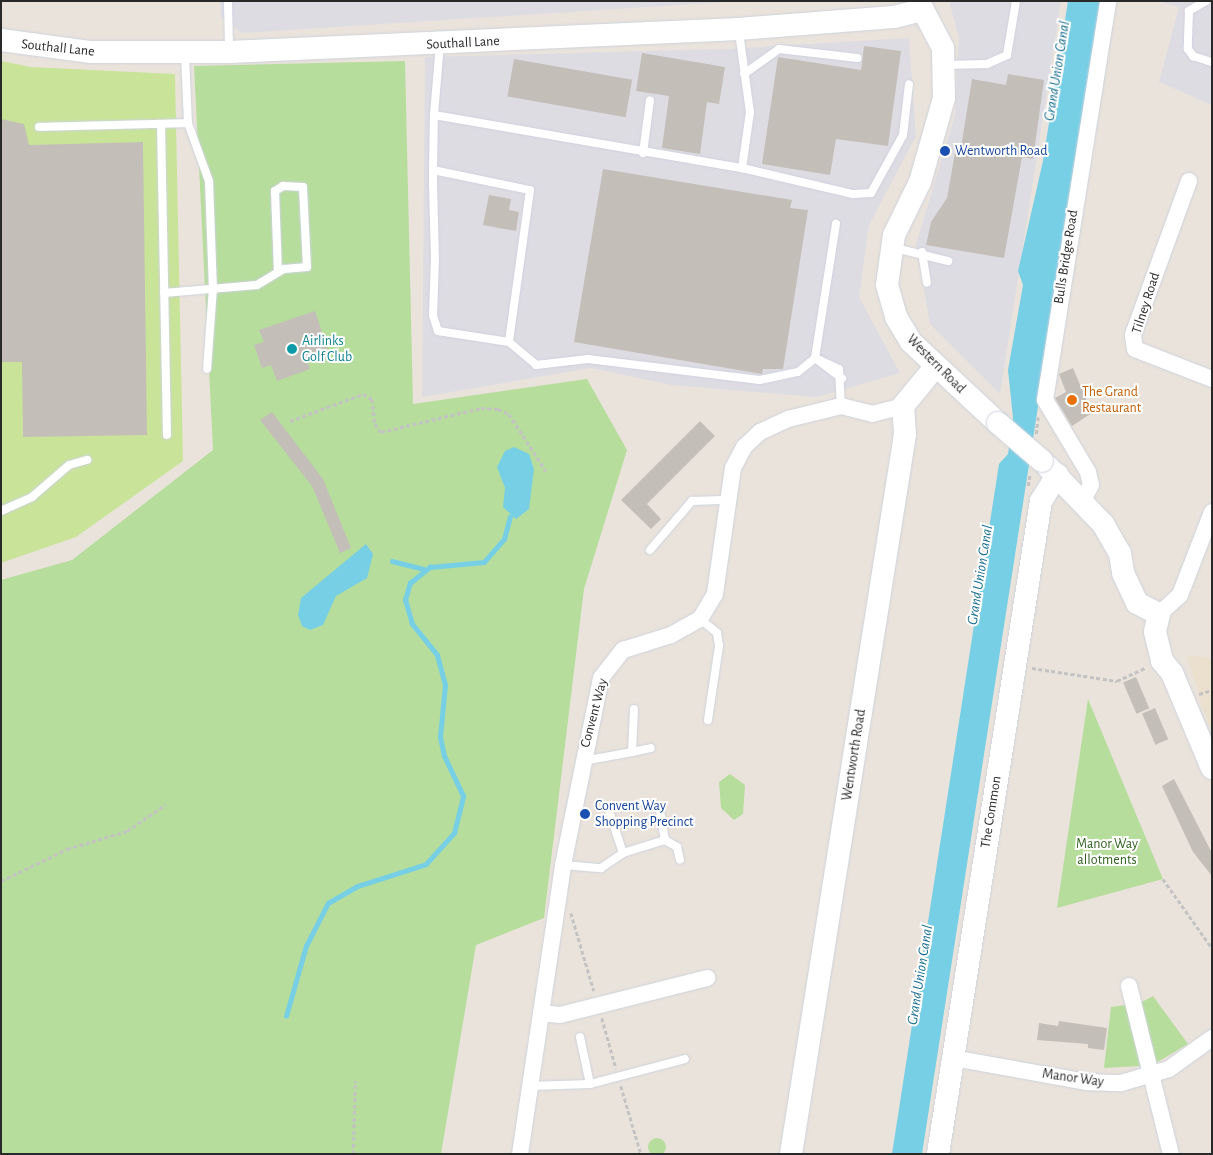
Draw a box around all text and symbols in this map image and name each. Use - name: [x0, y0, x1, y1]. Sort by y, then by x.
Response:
- water label: Grand Union Canal: [1040, 20, 1074, 122]
- street label: Southall Lane: [426, 33, 500, 53]
- street label: Southall Lane: [21, 36, 95, 60]
- place label: Wentworth Road: [955, 143, 1047, 159]
- marker: Wentworth Road: [939, 145, 951, 157]
- street label: Bulls Bridge Road: [1050, 209, 1082, 305]
- street label: Tilney Road: [1128, 270, 1164, 336]
- street label: Western Road: [903, 331, 969, 397]
- place label: Airlinks Golf Club: [302, 333, 352, 366]
- marker: Airlinks Golf Club: [286, 343, 298, 355]
- place label: The Grand Restaurant: [1082, 384, 1141, 417]
- marker: The Grand Restaurant: [1066, 394, 1078, 406]
- water label: Grand Union Canal: [963, 524, 997, 626]
- street label: Convent Way: [577, 677, 611, 749]
- street label: Wentworth Road: [838, 708, 870, 802]
- street label: The Common: [977, 775, 1005, 849]
- place label: Convent Way Shopping Precinct: [595, 798, 694, 830]
- marker: Convent Way Shopping Precinct: [579, 808, 591, 820]
- park label: Manor Way allotments: [1076, 836, 1138, 869]
- water label: Grand Union Canal: [903, 924, 937, 1026]
- street label: Manor Way: [1041, 1065, 1105, 1091]

